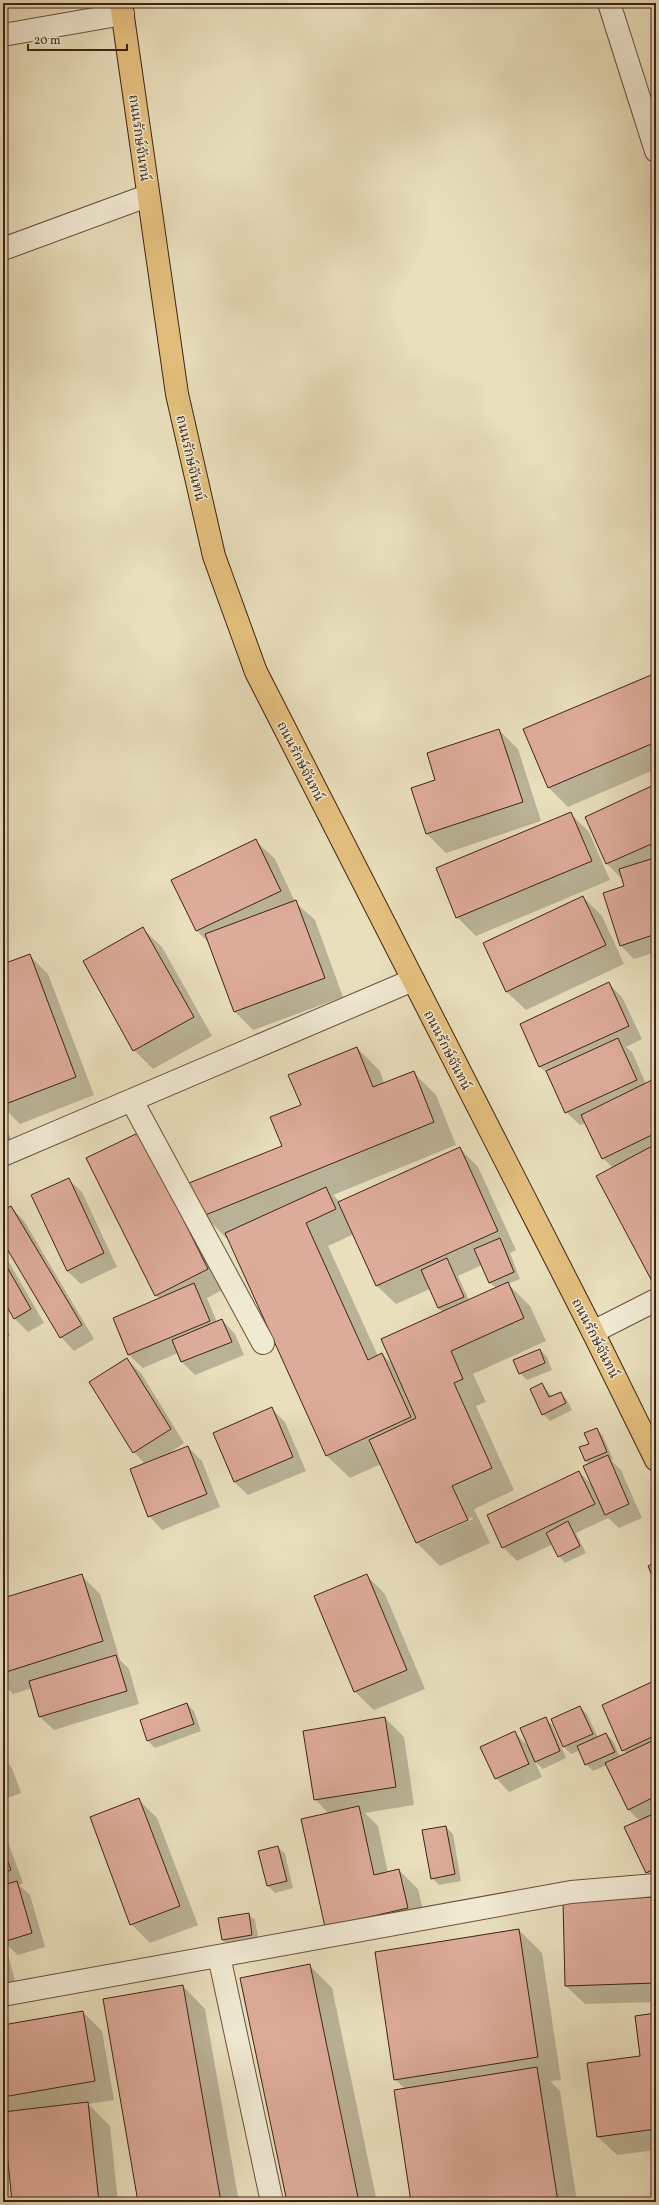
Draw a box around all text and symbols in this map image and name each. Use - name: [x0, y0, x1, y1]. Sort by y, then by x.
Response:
- scale bar: [28, 26, 127, 52]
- text: 20 m: [34, 33, 61, 49]
- street label: ถนนรักษ์จันทน์: [123, 93, 155, 183]
- street label: ถนนรักษ์จันทน์: [170, 413, 210, 503]
- street label: ถนนรักษ์จันทน์: [271, 718, 329, 805]
- street label: ถนนรักษ์จันทน์: [418, 1007, 476, 1094]
- street label: ถนนรักษ์จันทน์: [566, 1295, 624, 1382]

